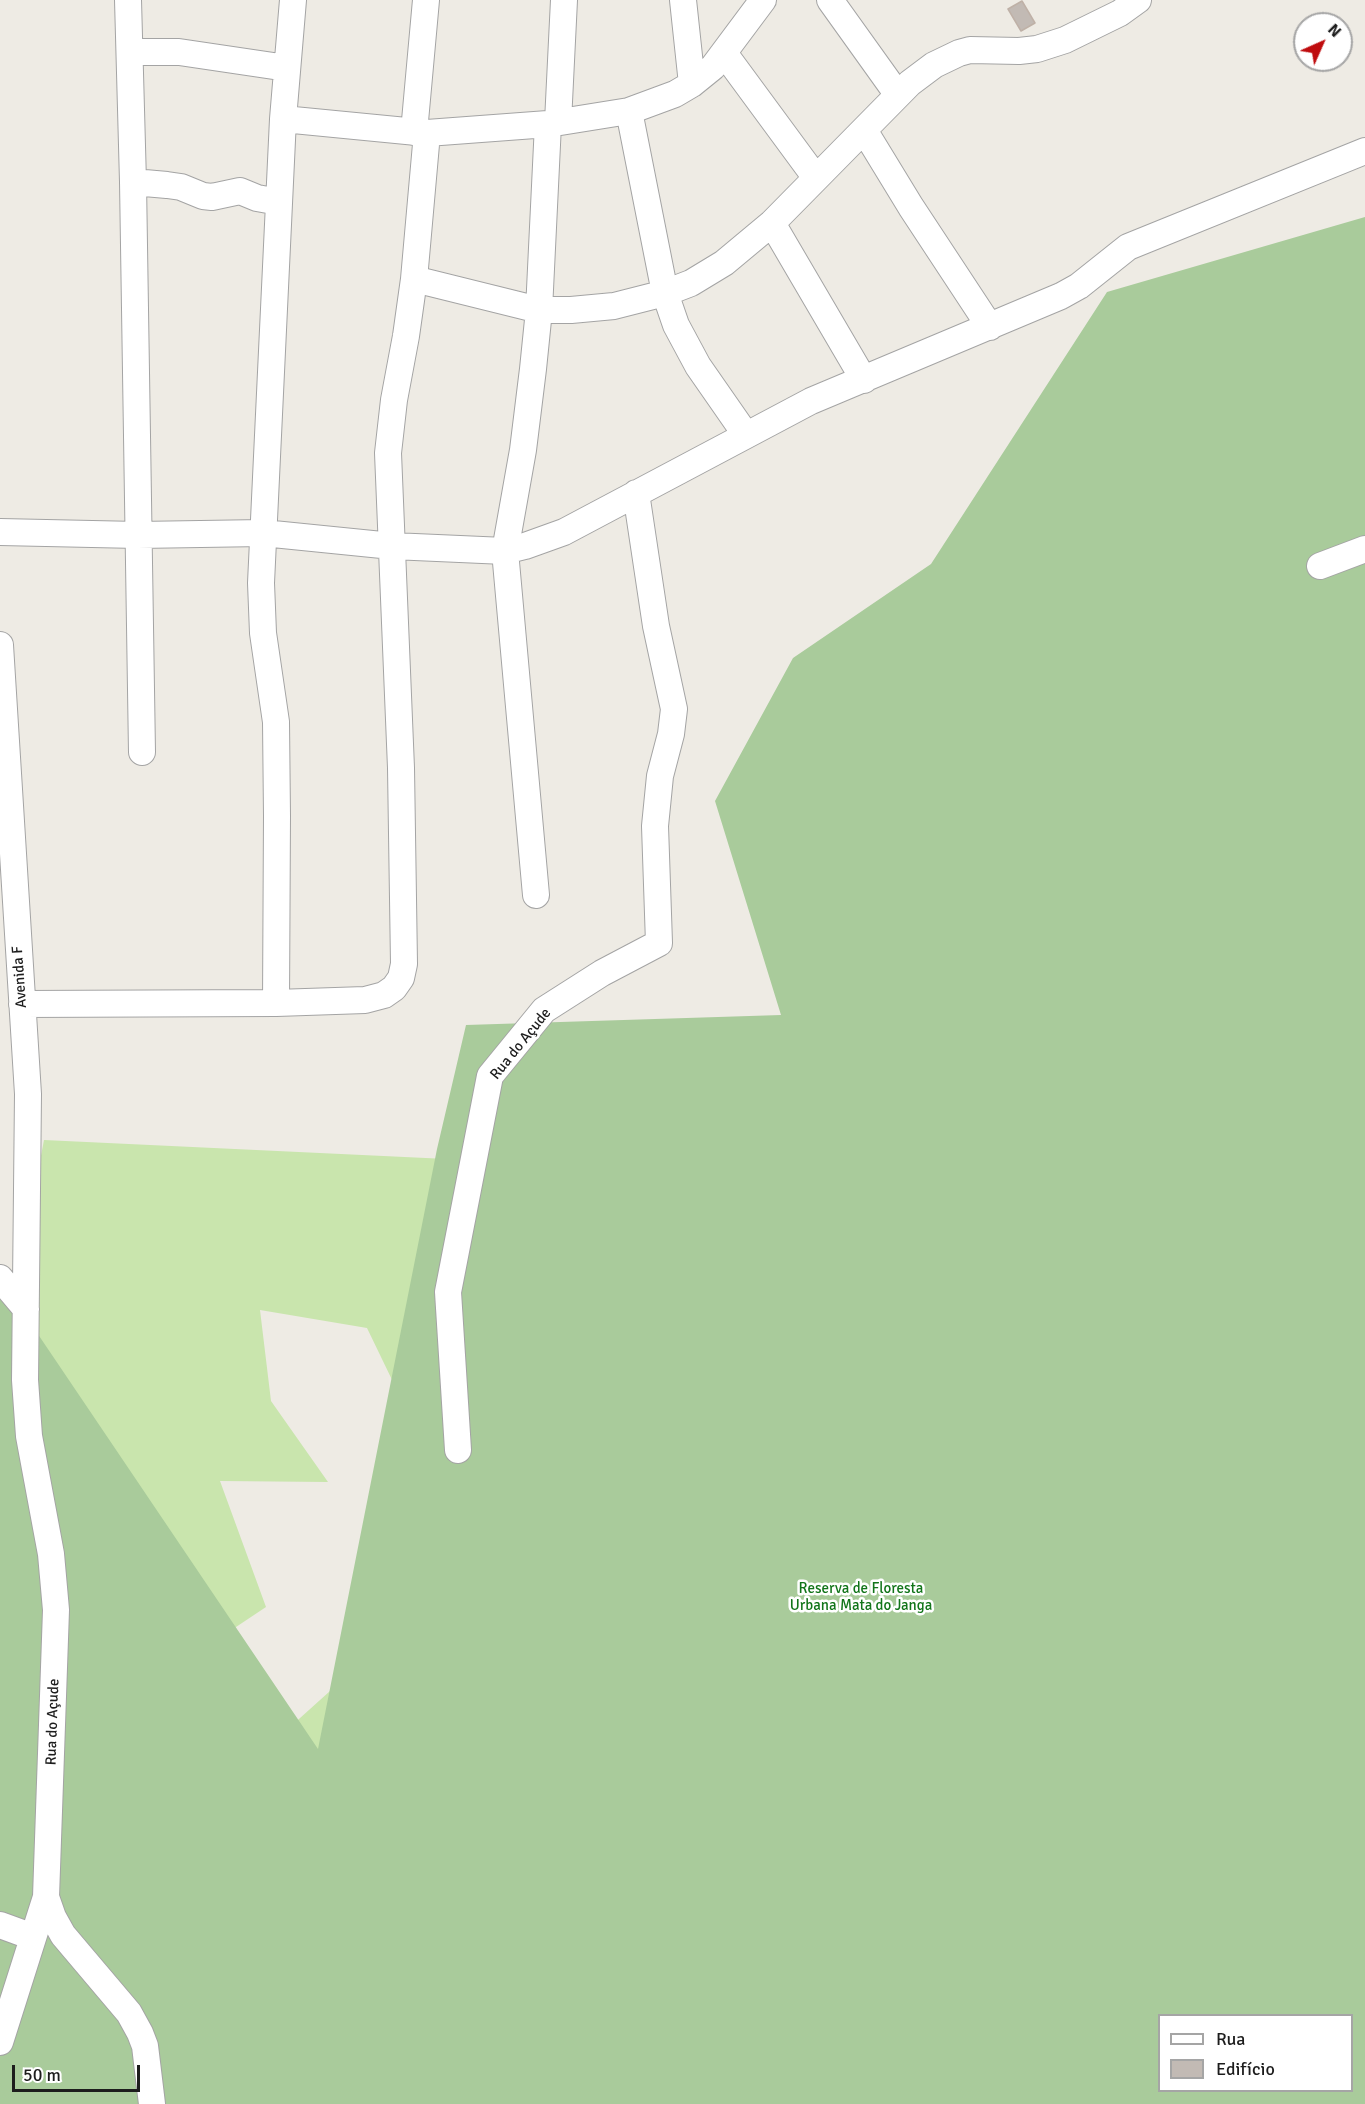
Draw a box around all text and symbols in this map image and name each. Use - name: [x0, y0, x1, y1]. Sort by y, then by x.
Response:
- north arrow: [1293, 12, 1353, 72]
- text: N: [1323, 20, 1345, 42]
- street label: Avenida F: [9, 945, 31, 1009]
- street label: Rua do Açude: [487, 1005, 555, 1083]
- park label: Reserva de Floresta Urbana Mata do Janga: [790, 1580, 932, 1615]
- street label: Rua do Açude: [42, 1678, 64, 1766]
- legend: [1158, 2014, 1353, 2092]
- text: Rua: [1216, 2028, 1245, 2050]
- scale bar: [15, 2053, 142, 2091]
- text: Edifício: [1216, 2058, 1275, 2080]
- text: 50 m: [23, 2064, 61, 2086]

